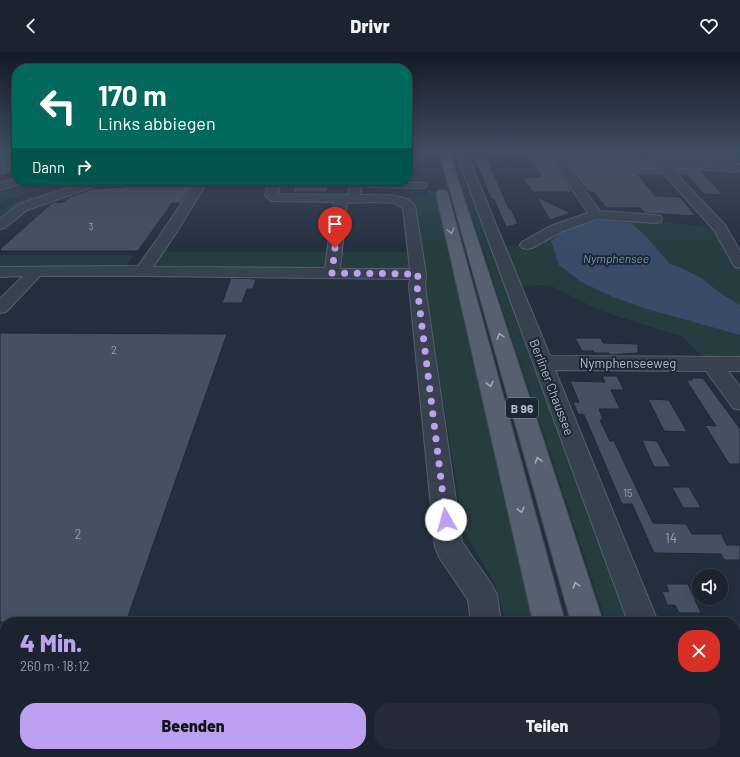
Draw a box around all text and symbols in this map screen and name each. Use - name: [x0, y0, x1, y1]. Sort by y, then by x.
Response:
- icon: back: [20, 15, 42, 37]
- text: Drivr: [350, 15, 390, 37]
- icon: heart: [698, 15, 720, 37]
- text: 170 m: [98, 78, 167, 112]
- icon: left: [32, 80, 84, 132]
- text: Links abbiegen: [98, 112, 216, 134]
- icon: right: [73, 156, 95, 178]
- text: Dann: [32, 158, 65, 176]
- pin: [318, 207, 352, 248]
- icon: arrive: [324, 213, 346, 235]
- house number: 3: [89, 221, 94, 232]
- one-way arrow: [446, 227, 455, 234]
- water label: Nymphensee: [583, 251, 649, 265]
- one-way arrow: [496, 333, 505, 340]
- street label: Berliner Chaussee: [526, 337, 578, 438]
- house number: 2: [111, 343, 117, 356]
- street label: Nymphenseeweg: [580, 355, 676, 371]
- one-way arrow: [485, 381, 493, 387]
- road number: B 96: [506, 398, 538, 418]
- one-way arrow: [534, 457, 543, 464]
- house number: 15: [623, 486, 633, 499]
- position arrow: [425, 499, 467, 541]
- one-way arrow: [517, 507, 525, 513]
- house number: 2: [75, 526, 82, 542]
- house number: 14: [665, 530, 677, 546]
- map controls: [692, 569, 728, 605]
- button: sound: [692, 569, 728, 605]
- one-way arrow: [572, 581, 581, 588]
- text: 4 Min.: [20, 628, 83, 657]
- button: close: [678, 630, 720, 672]
- text: 260 m · 18:12: [20, 658, 90, 674]
- button: Beenden: [20, 703, 366, 749]
- button: Teilen: [374, 703, 720, 749]

